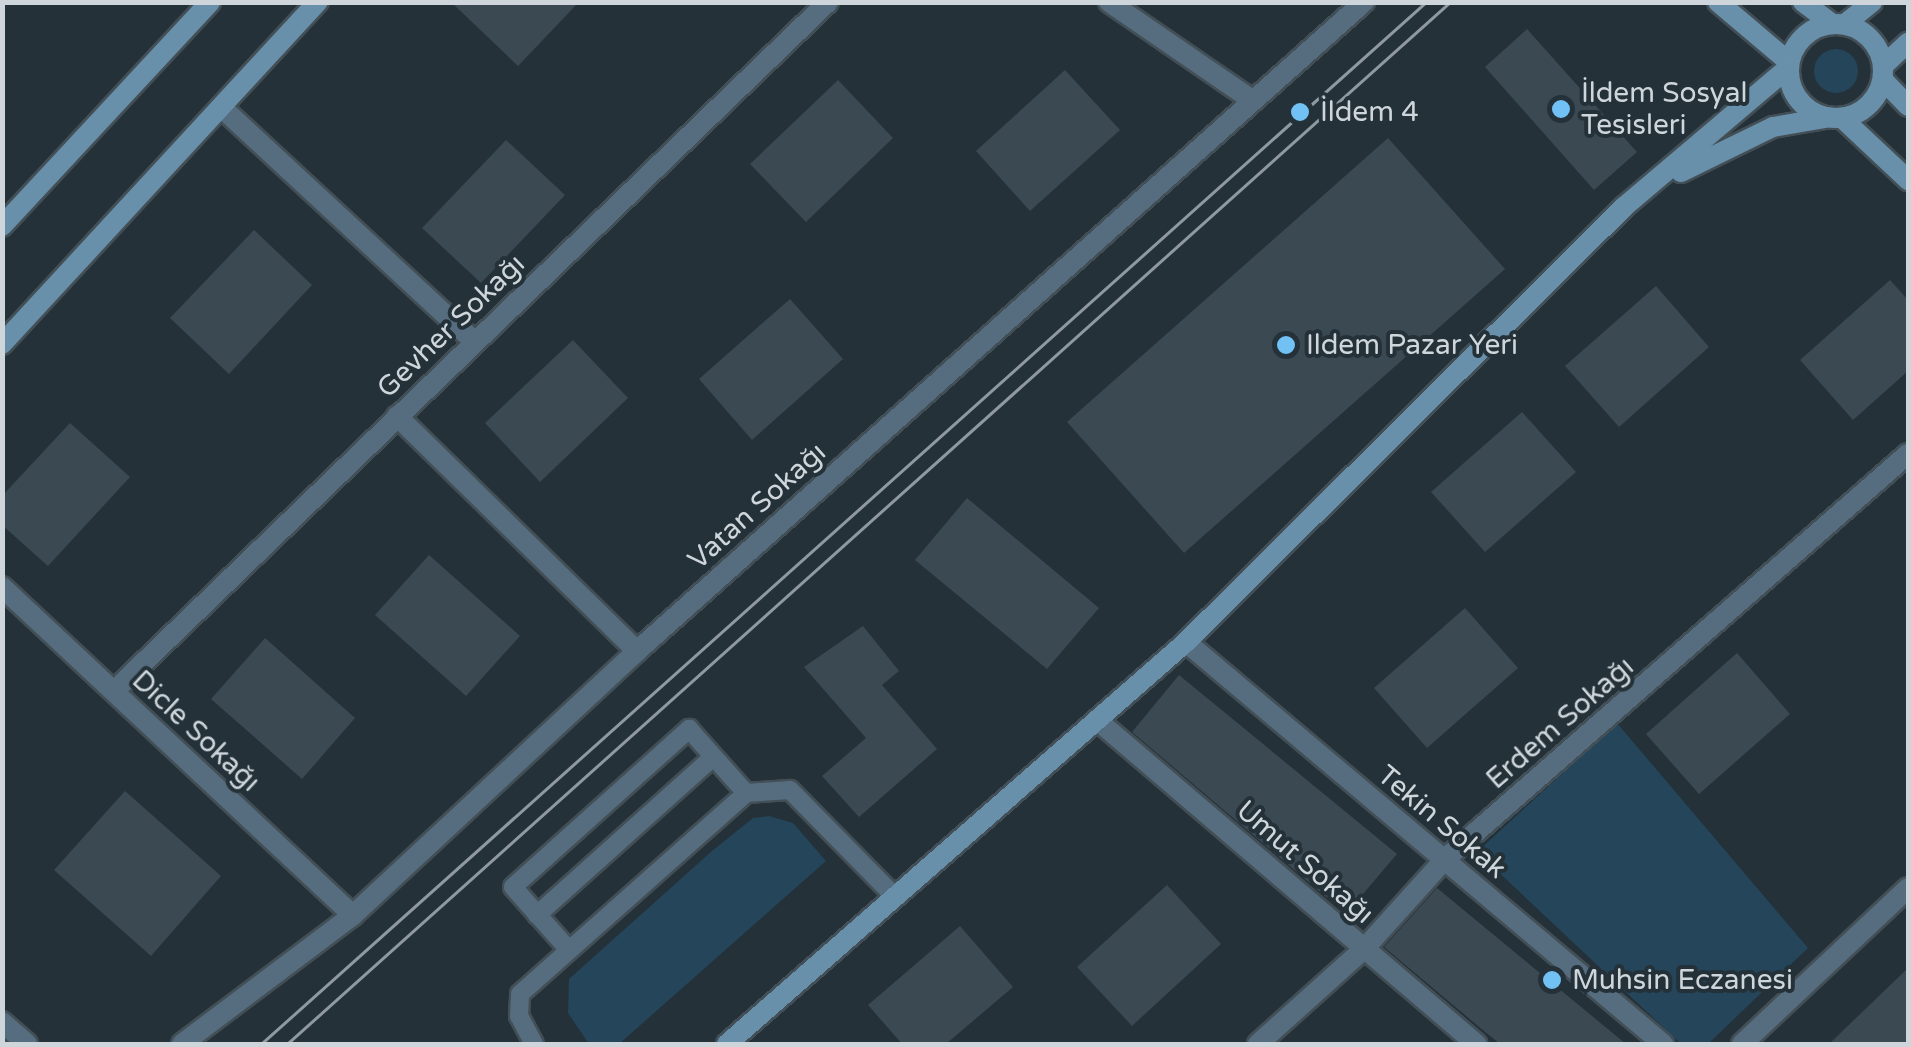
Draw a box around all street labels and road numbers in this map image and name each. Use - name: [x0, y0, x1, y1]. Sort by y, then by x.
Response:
- street label: Gevher Sokağı: [370, 247, 532, 405]
- street label: Vatan Sokağı: [681, 435, 833, 577]
- street label: Erdem Sokağı: [1480, 650, 1640, 796]
- street label: Dicle Sokağı: [125, 663, 267, 799]
- street label: Tekin Sokak: [1371, 758, 1513, 886]
- street label: Umut Sokağı: [1229, 793, 1381, 931]

